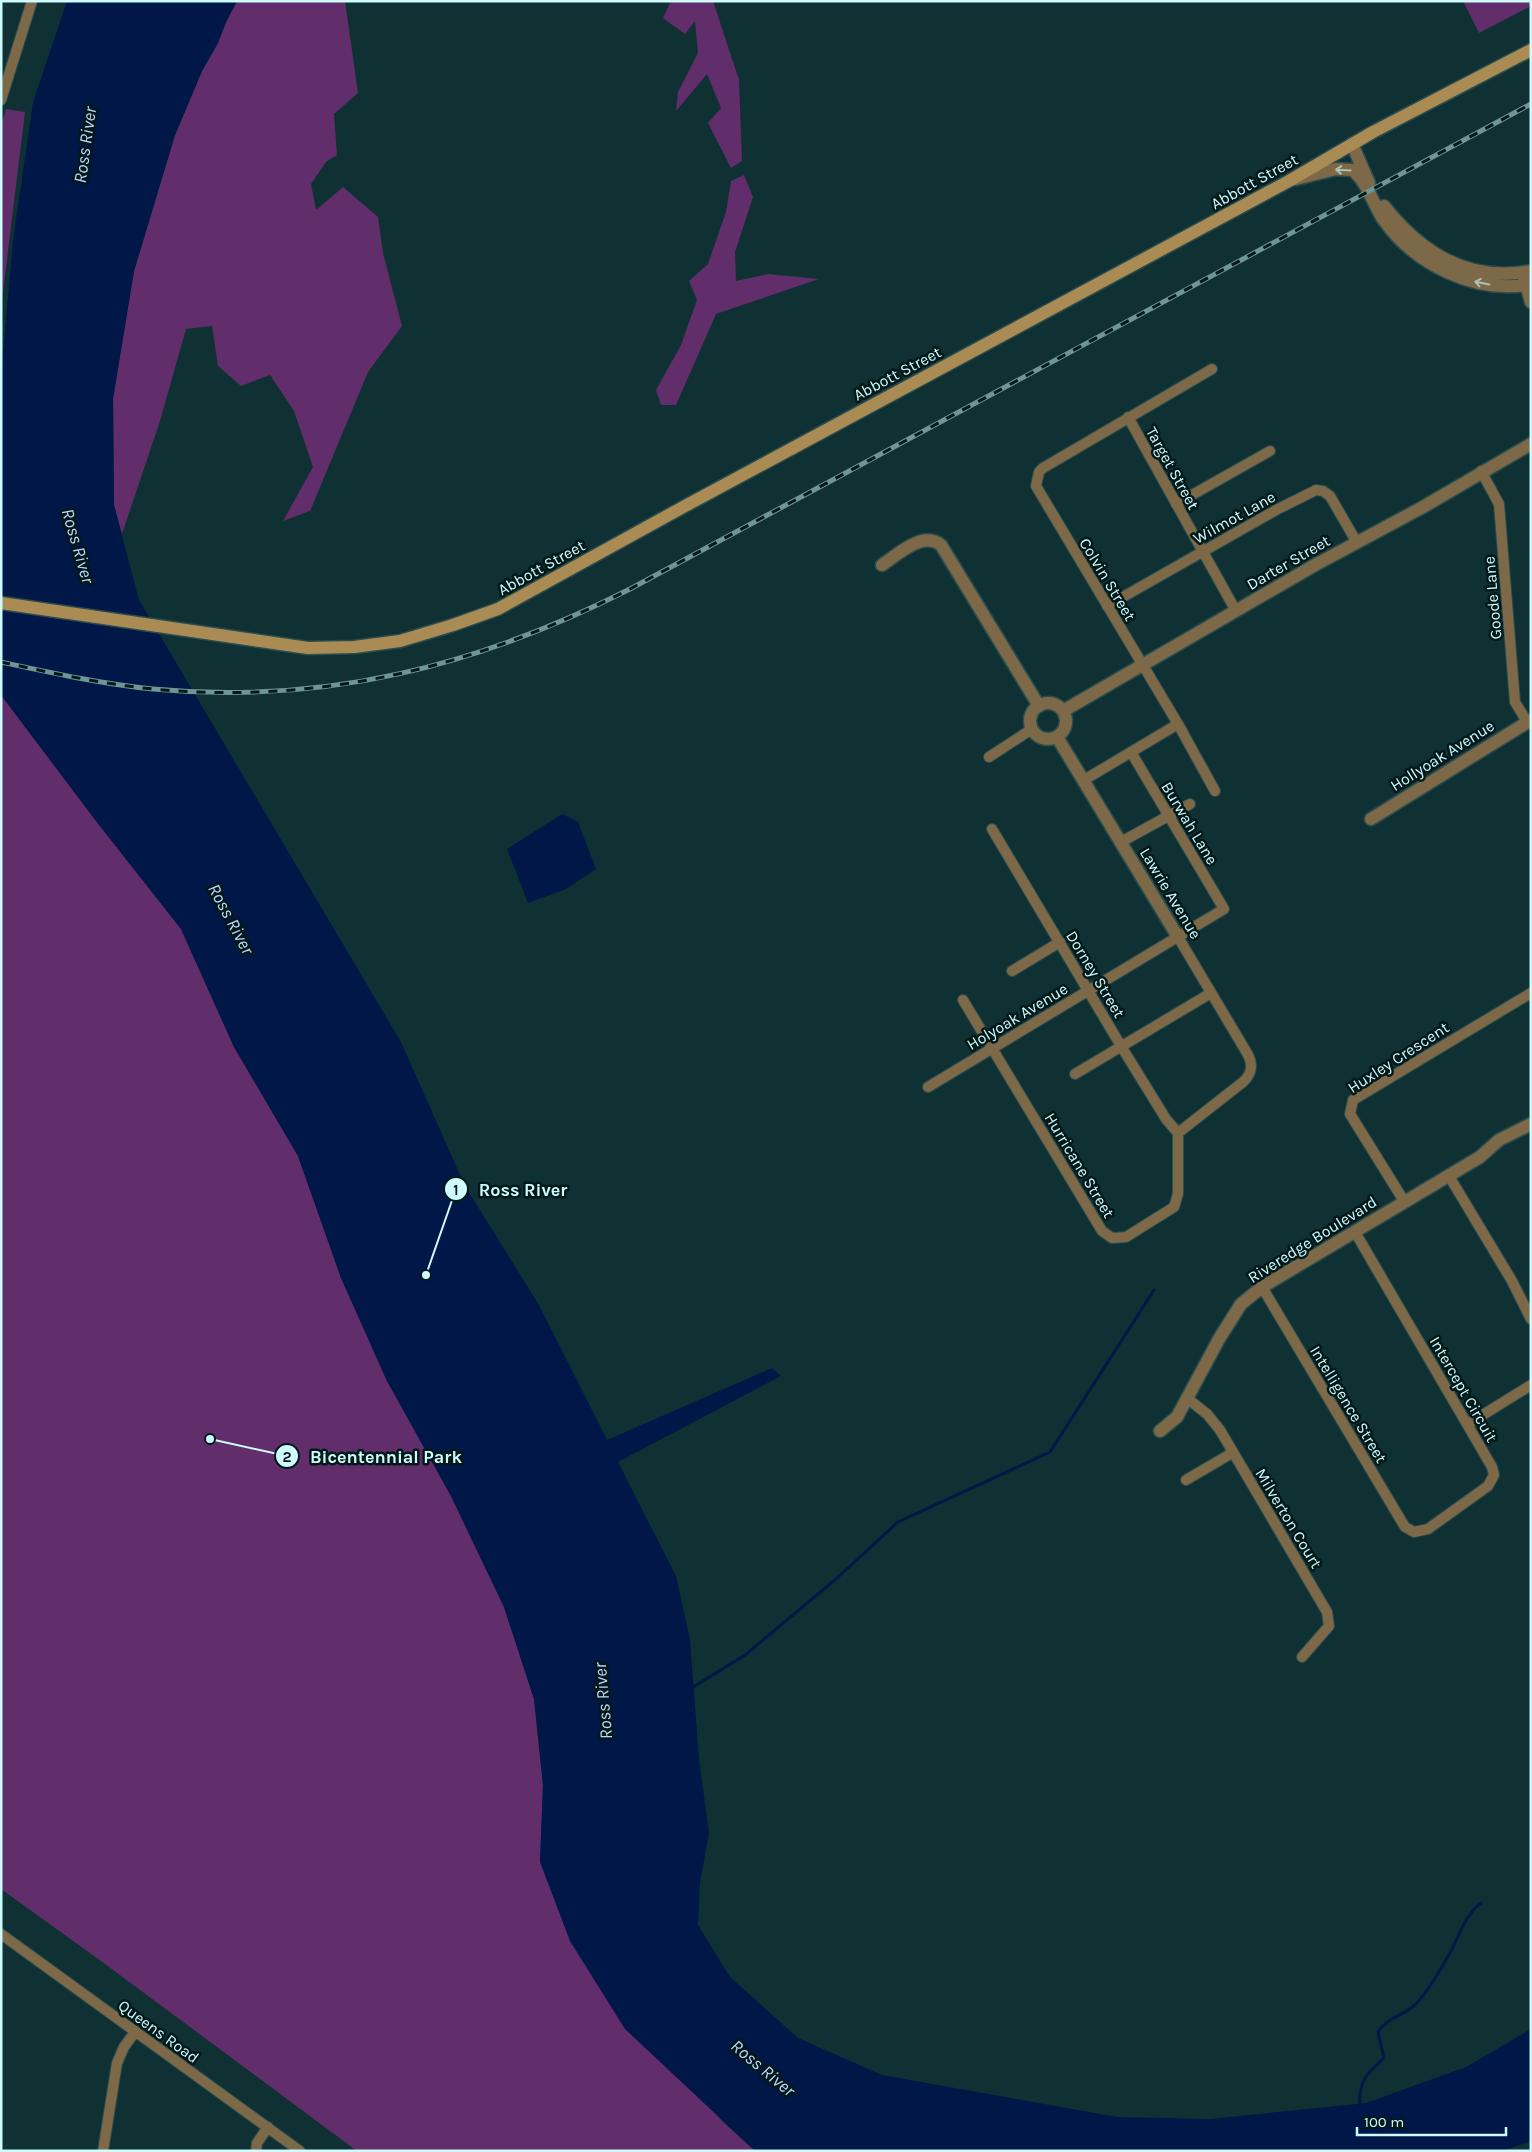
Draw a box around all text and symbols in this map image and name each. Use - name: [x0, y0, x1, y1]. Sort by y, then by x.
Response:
- water label: Ross River: [69, 104, 101, 185]
- street label: Abbott Street: [1207, 150, 1301, 213]
- one-way arrow: [1336, 165, 1352, 174]
- one-way arrow: [1475, 277, 1491, 287]
- street label: Abbott Street: [850, 342, 944, 405]
- street label: Target Street: [1142, 423, 1203, 513]
- street label: Wilmot Lane: [1190, 487, 1279, 548]
- water label: Ross River: [57, 506, 99, 587]
- street label: Darter Street: [1243, 531, 1333, 594]
- street label: Colvin Street: [1075, 534, 1140, 624]
- street label: Abbott Street: [494, 536, 588, 599]
- street label: Goode Lane: [1479, 556, 1506, 640]
- street label: Hollyoak Avenue: [1387, 716, 1498, 795]
- street label: Burwah Lane: [1157, 778, 1222, 868]
- street label: Lawrie Avenue: [1136, 844, 1205, 942]
- water label: Ross River: [203, 880, 259, 959]
- street label: Dorney Street: [1062, 927, 1129, 1021]
- street label: Holyoak Avenue: [963, 979, 1071, 1054]
- street label: Huxley Crescent: [1344, 1018, 1452, 1097]
- street label: Hurricane Street: [1041, 1109, 1118, 1221]
- callout: Ross River: [443, 1173, 577, 1206]
- text: Ross River: [479, 1179, 567, 1201]
- text: 1: [453, 1181, 459, 1199]
- street label: Riveredge Boulevard: [1244, 1192, 1380, 1287]
- street label: Intercept Circuit: [1426, 1333, 1502, 1445]
- street label: Intelligence Street: [1306, 1342, 1391, 1466]
- callout: Bicentennial Park: [275, 1440, 472, 1473]
- text: Bicentennial Park: [310, 1446, 462, 1468]
- text: 2: [282, 1448, 292, 1466]
- street label: Milverton Court: [1251, 1465, 1326, 1572]
- water label: Ross River: [589, 1661, 617, 1740]
- street label: Queens Road: [115, 1996, 203, 2067]
- water label: Ross River: [726, 2035, 800, 2102]
- scale bar: [1357, 2104, 1506, 2136]
- text: 100 m: [1364, 2113, 1404, 2131]

